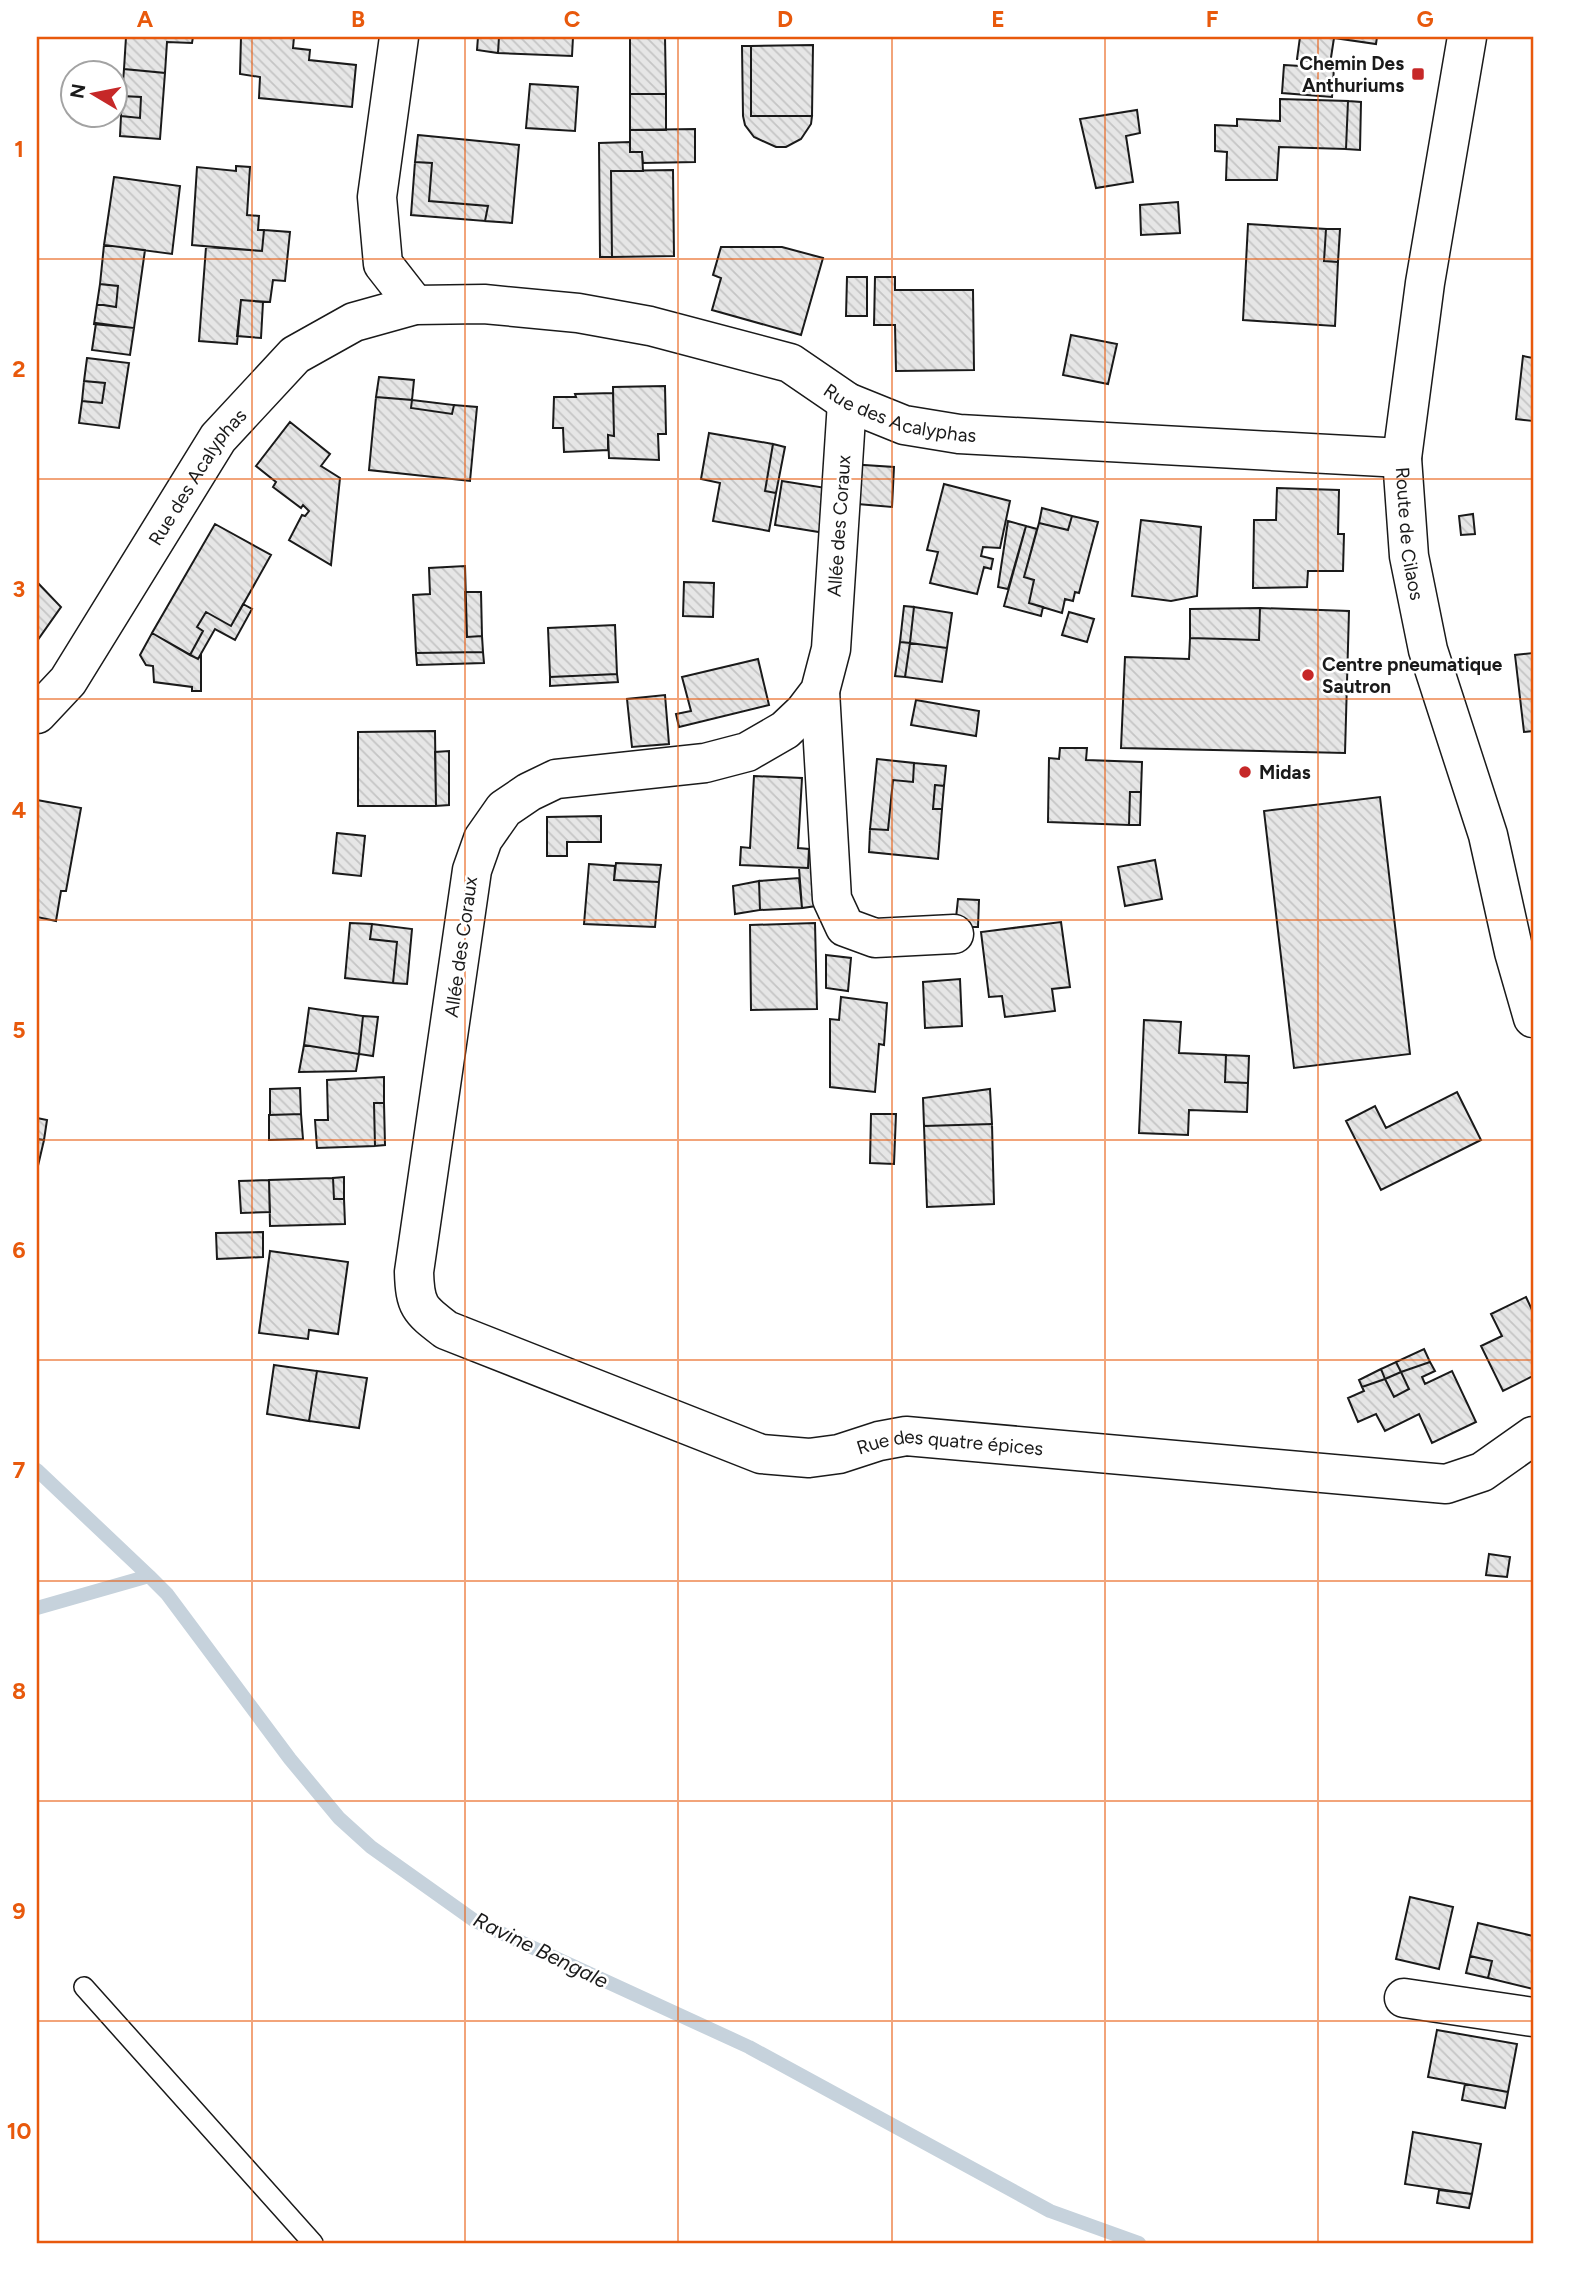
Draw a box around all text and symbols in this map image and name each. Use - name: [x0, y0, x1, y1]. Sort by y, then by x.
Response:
- text: A: [137, 5, 154, 33]
- text: B: [351, 5, 365, 33]
- text: C: [564, 5, 581, 33]
- text: D: [777, 5, 793, 33]
- text: E: [991, 5, 1005, 33]
- text: F: [1206, 5, 1219, 33]
- text: G: [1416, 5, 1434, 33]
- place label: Chemin Des Anthuriums: [1299, 52, 1404, 97]
- north arrow: [60, 60, 130, 130]
- marker: Chemin Des Anthuriums: [1410, 66, 1426, 82]
- text: N: [65, 82, 90, 100]
- text: 1: [14, 135, 24, 163]
- text: 2: [12, 355, 26, 383]
- street label: Rue des Acalyphas: [819, 378, 977, 446]
- street label: Rue des Acalyphas: [143, 404, 251, 549]
- street label: Allée des Coraux: [823, 454, 855, 598]
- street label: Route de Cilaos: [1391, 466, 1429, 602]
- text: 3: [13, 575, 25, 603]
- place label: Centre pneumatique Sautron: [1322, 653, 1503, 698]
- marker: Centre pneumatique Sautron: [1300, 667, 1316, 683]
- place label: Midas: [1259, 761, 1311, 784]
- marker: Midas: [1237, 764, 1253, 780]
- text: 4: [12, 796, 26, 824]
- street label: Allée des Coraux: [440, 875, 482, 1019]
- text: 5: [12, 1016, 26, 1044]
- text: 6: [12, 1236, 26, 1264]
- street label: Rue des quatre épices: [854, 1424, 1044, 1460]
- text: 7: [13, 1456, 26, 1484]
- text: 8: [12, 1677, 26, 1705]
- text: 9: [12, 1897, 26, 1925]
- water label: Ravine Bengale: [470, 1907, 613, 1994]
- text: 10: [7, 2117, 31, 2145]

